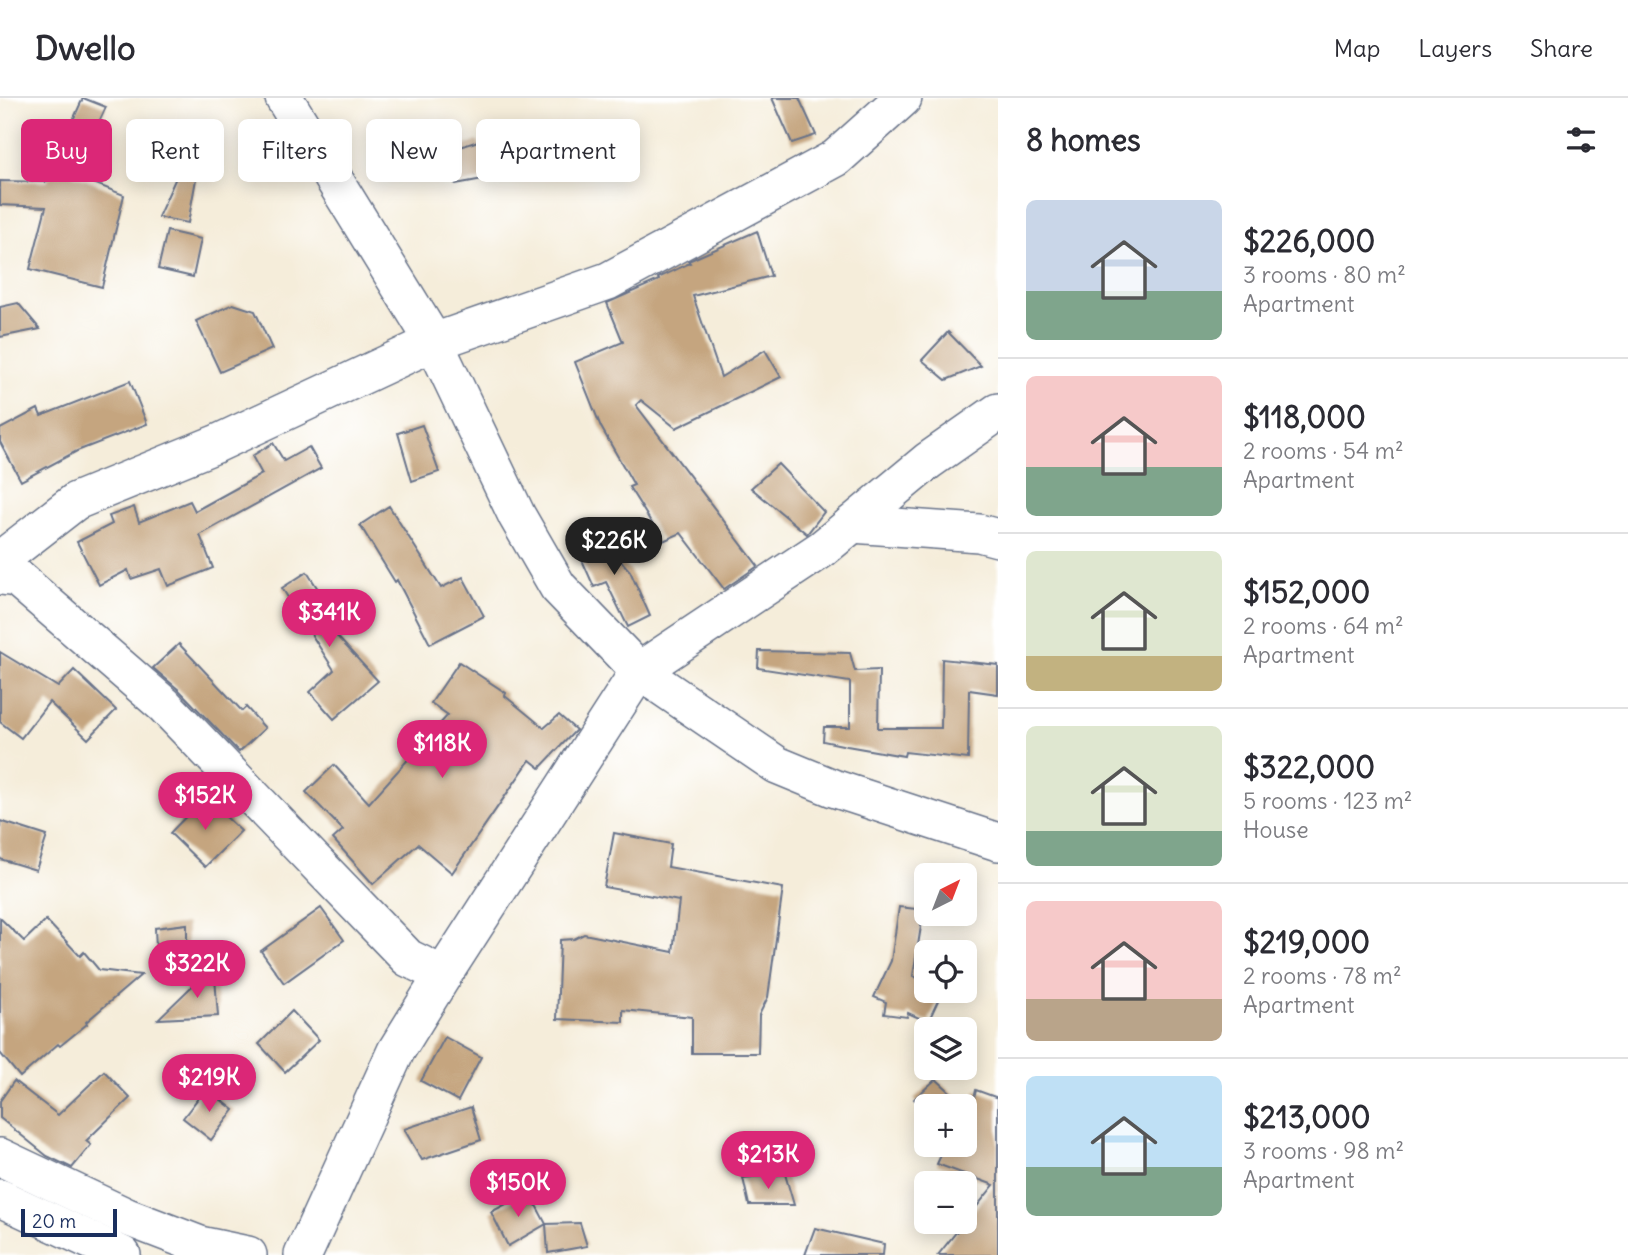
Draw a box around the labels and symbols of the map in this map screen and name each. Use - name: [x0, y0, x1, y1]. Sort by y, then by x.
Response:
- pin: $226K: [565, 518, 663, 577]
- pin: $341K: [280, 589, 378, 649]
- pin: $118K: [393, 720, 491, 780]
- pin: $152K: [156, 772, 254, 832]
- north arrow: [914, 863, 976, 926]
- pin: $322K: [148, 940, 246, 1000]
- pin: $219K: [160, 1054, 258, 1114]
- pin: $213K: [719, 1132, 817, 1191]
- pin: $150K: [469, 1160, 567, 1219]
- scale bar: [21, 1206, 117, 1238]

